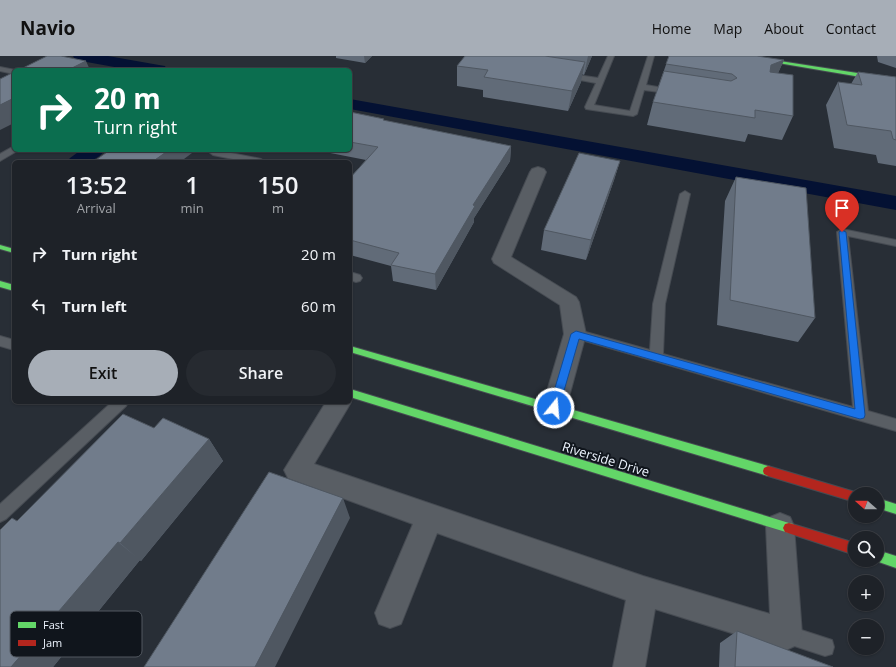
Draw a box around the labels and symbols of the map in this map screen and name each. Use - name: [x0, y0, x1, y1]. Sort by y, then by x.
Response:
- pin: [825, 191, 859, 232]
- position arrow: [533, 387, 575, 429]
- street label: Riverside Drive: [560, 437, 652, 481]
- north arrow: [848, 487, 884, 523]
- legend: [10, 611, 142, 657]
- text: Fast: [43, 617, 64, 632]
- text: Jam: [42, 635, 62, 650]

